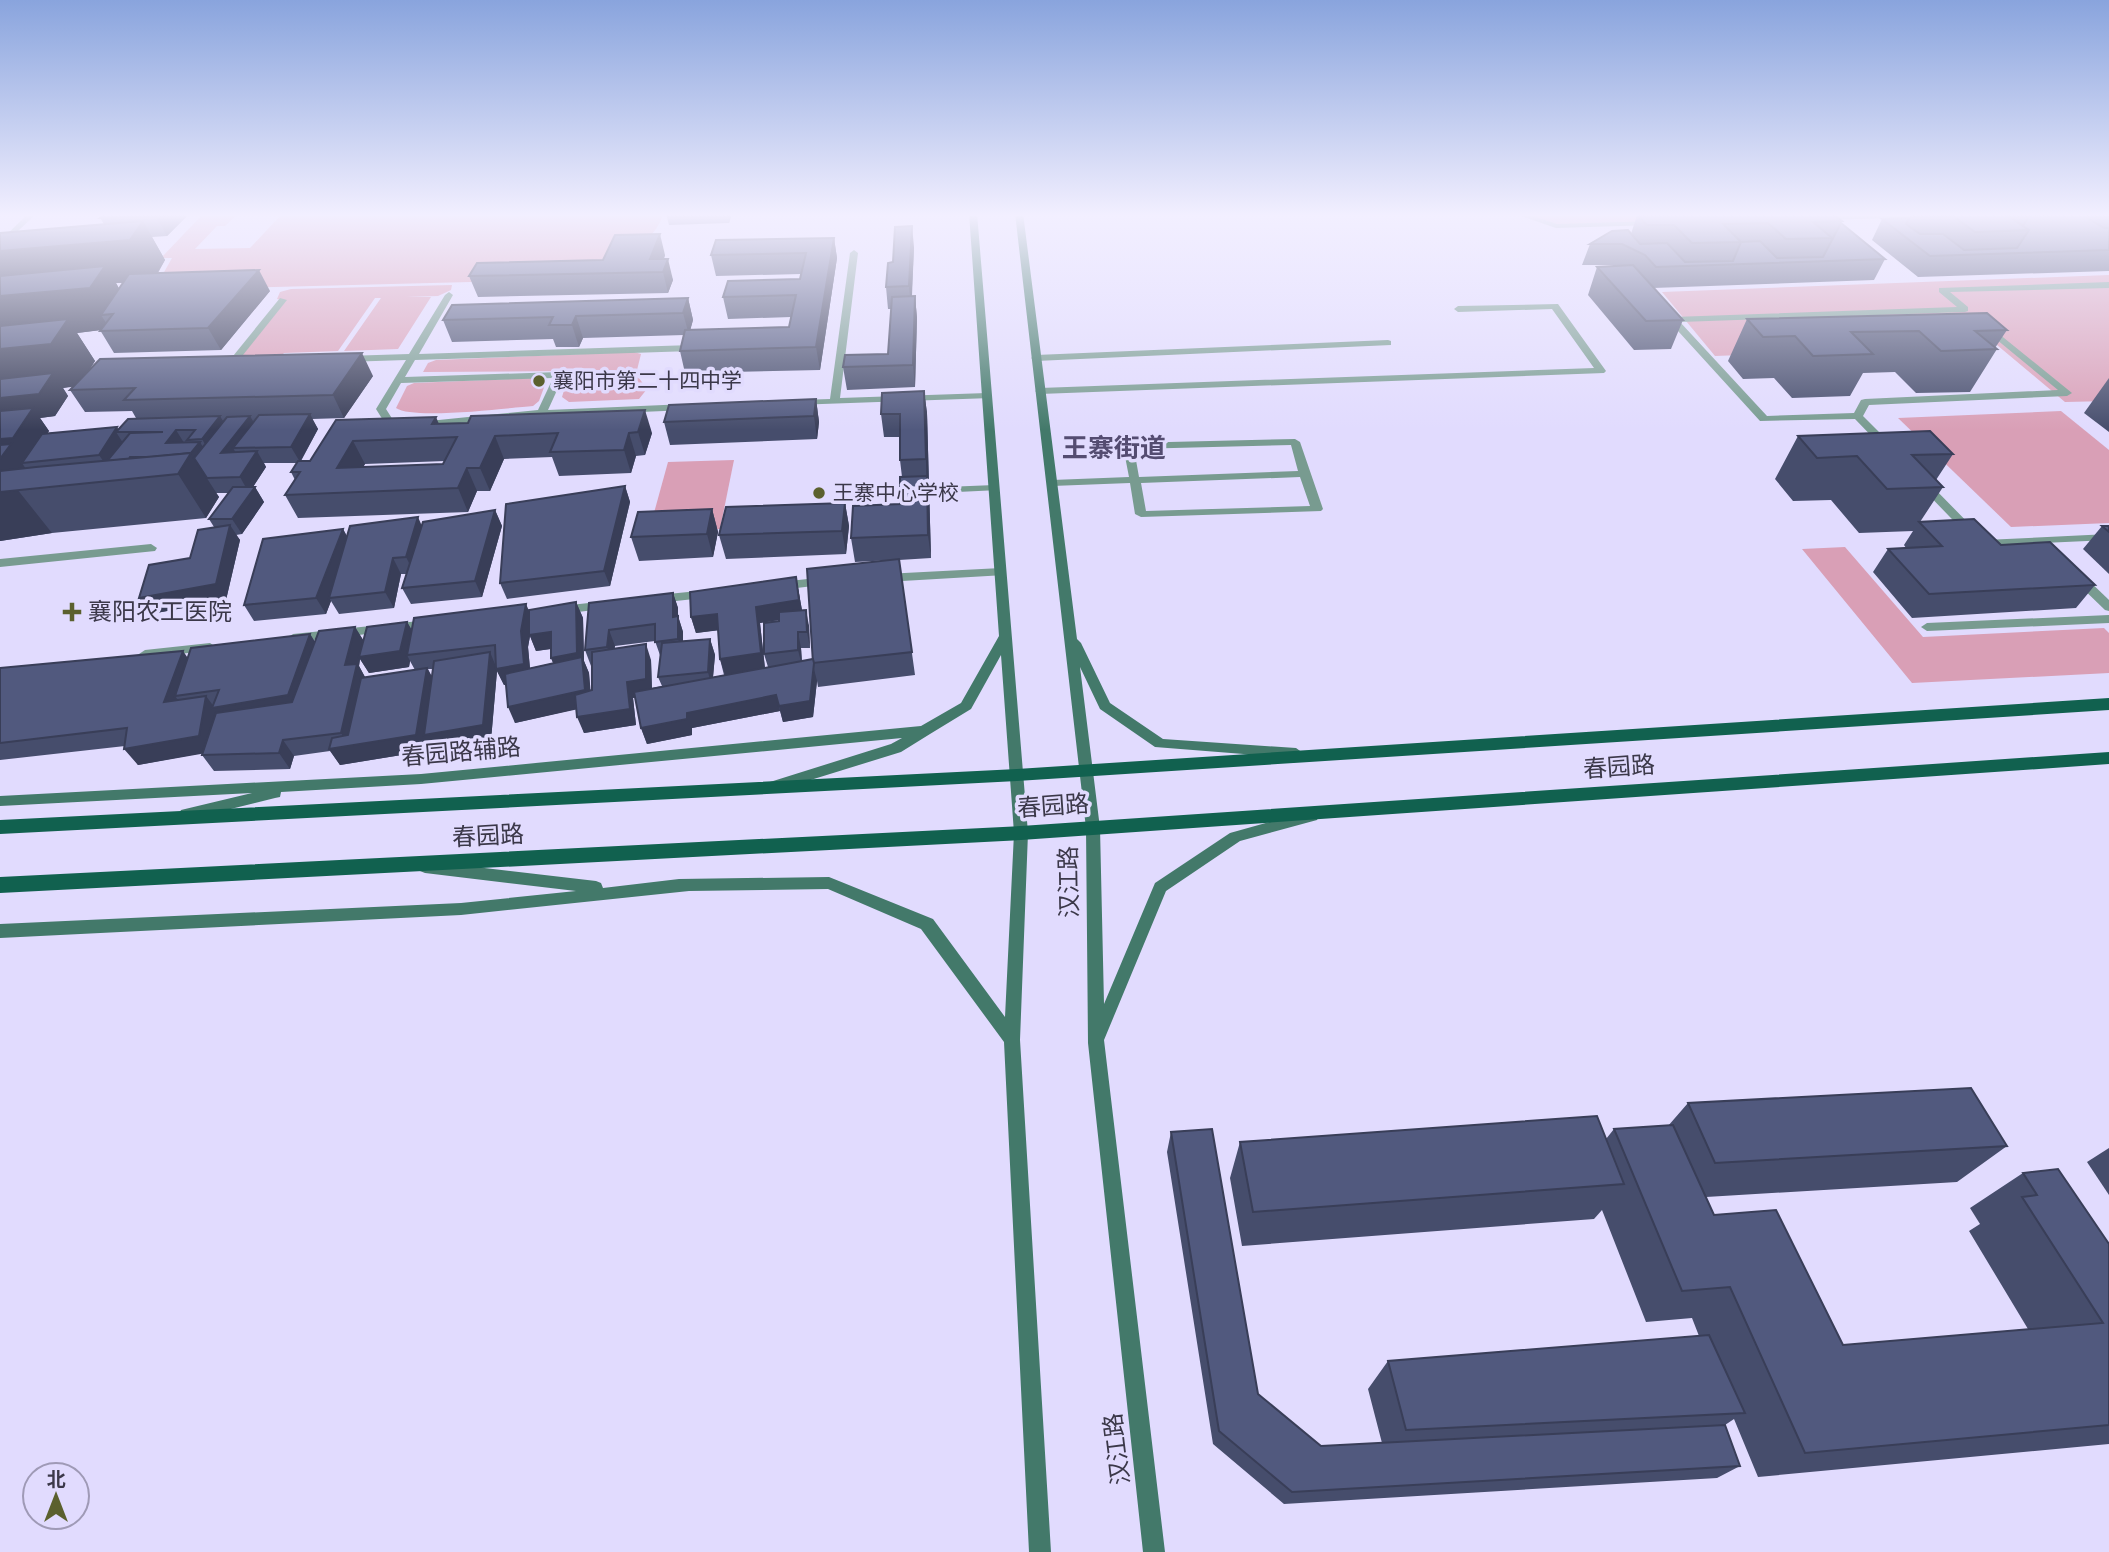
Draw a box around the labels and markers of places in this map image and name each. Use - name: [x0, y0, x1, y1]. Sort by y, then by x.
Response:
- place label: 襄阳市第二十四中学: [553, 367, 742, 394]
- marker: 襄阳市第二十四中学: [531, 373, 547, 389]
- place label: 王寨中心学校: [833, 479, 959, 506]
- marker: 王寨中心学校: [811, 485, 827, 501]
- place label: 襄阳农工医院: [88, 596, 232, 627]
- marker: 襄阳农工医院: [62, 602, 82, 622]

